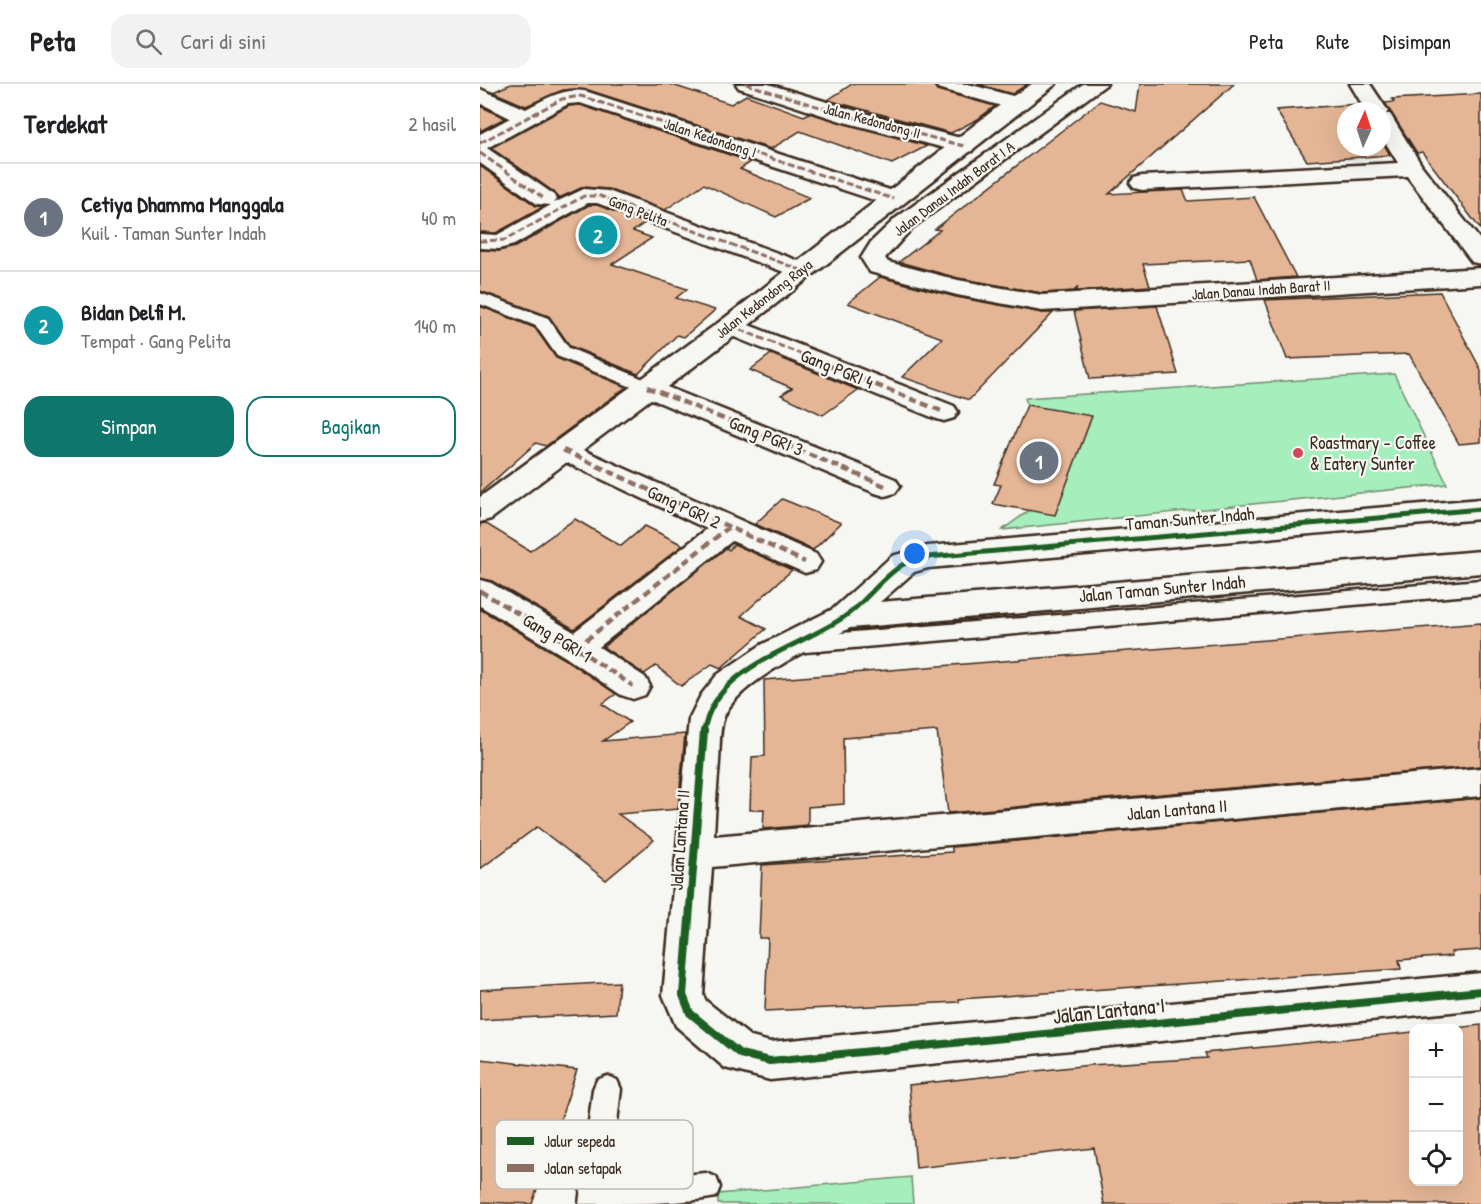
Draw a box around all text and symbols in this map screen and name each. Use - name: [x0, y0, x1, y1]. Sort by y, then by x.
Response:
- search box: [111, 14, 531, 68]
- text: Peta: [30, 22, 75, 60]
- icon: search: [132, 25, 165, 58]
- text: Cari di sini: [180, 26, 266, 56]
- text: Peta: [1249, 27, 1283, 56]
- text: Rute: [1316, 27, 1350, 56]
- text: Disimpan: [1383, 27, 1451, 56]
- street label: Jalan Kedondong II: [821, 97, 923, 144]
- north arrow: [1337, 102, 1391, 156]
- text: Terdekat: [24, 106, 107, 141]
- text: 2 hasil: [408, 110, 456, 137]
- street label: Jalan Kedondong I: [661, 113, 759, 162]
- street label: Jalan Danau Indah Barat I A: [889, 136, 1019, 241]
- text: Cetiya Dhamma Manggala: [81, 189, 284, 219]
- street label: Gang Pelita: [606, 190, 671, 231]
- text: 1: [40, 204, 47, 231]
- text: 40 m: [421, 204, 456, 231]
- pin: 2: [578, 212, 618, 258]
- text: Kuil · Taman Sunter Indah: [81, 219, 266, 246]
- street label: Jalan Kedondong Raya: [711, 254, 817, 343]
- street label: Jalan Danau Indah Barat II: [1191, 274, 1331, 305]
- text: Bidan Delfi M.: [81, 297, 186, 327]
- text: 2: [39, 312, 48, 339]
- text: 140 m: [414, 312, 456, 339]
- text: Tempat · Gang Pelita: [81, 327, 230, 354]
- street label: Gang PGRI 4: [797, 343, 878, 395]
- button: Simpan: [24, 396, 234, 457]
- button: Bagikan: [246, 396, 456, 457]
- street label: Gang PGRI 3: [725, 409, 807, 462]
- place label: Roastmary - Coffee & Eatery Sunter: [1310, 430, 1436, 476]
- pin: 1: [1020, 438, 1058, 484]
- marker: Roastmary - Coffee & Eatery Sunter: [1291, 446, 1305, 460]
- street label: Gang PGRI 2: [643, 479, 725, 535]
- street label: Taman Sunter Indah: [1125, 500, 1256, 537]
- your location: [900, 539, 929, 568]
- street label: Jalan Taman Sunter Indah: [1078, 569, 1247, 608]
- street label: Gang PGRI 1: [518, 607, 596, 668]
- street label: Jalan Lantana II: [664, 789, 695, 891]
- street label: Jalan Lantana II: [1126, 793, 1228, 826]
- street label: Jalan Lantana I: [1051, 990, 1166, 1031]
- map controls: [1409, 1024, 1463, 1186]
- button: +: [1409, 1024, 1463, 1078]
- button: −: [1409, 1078, 1463, 1132]
- legend: [495, 1120, 693, 1189]
- text: Jalur sepeda: [544, 1130, 615, 1152]
- button: locate: [1409, 1132, 1463, 1186]
- text: Jalan setapak: [544, 1157, 622, 1179]

